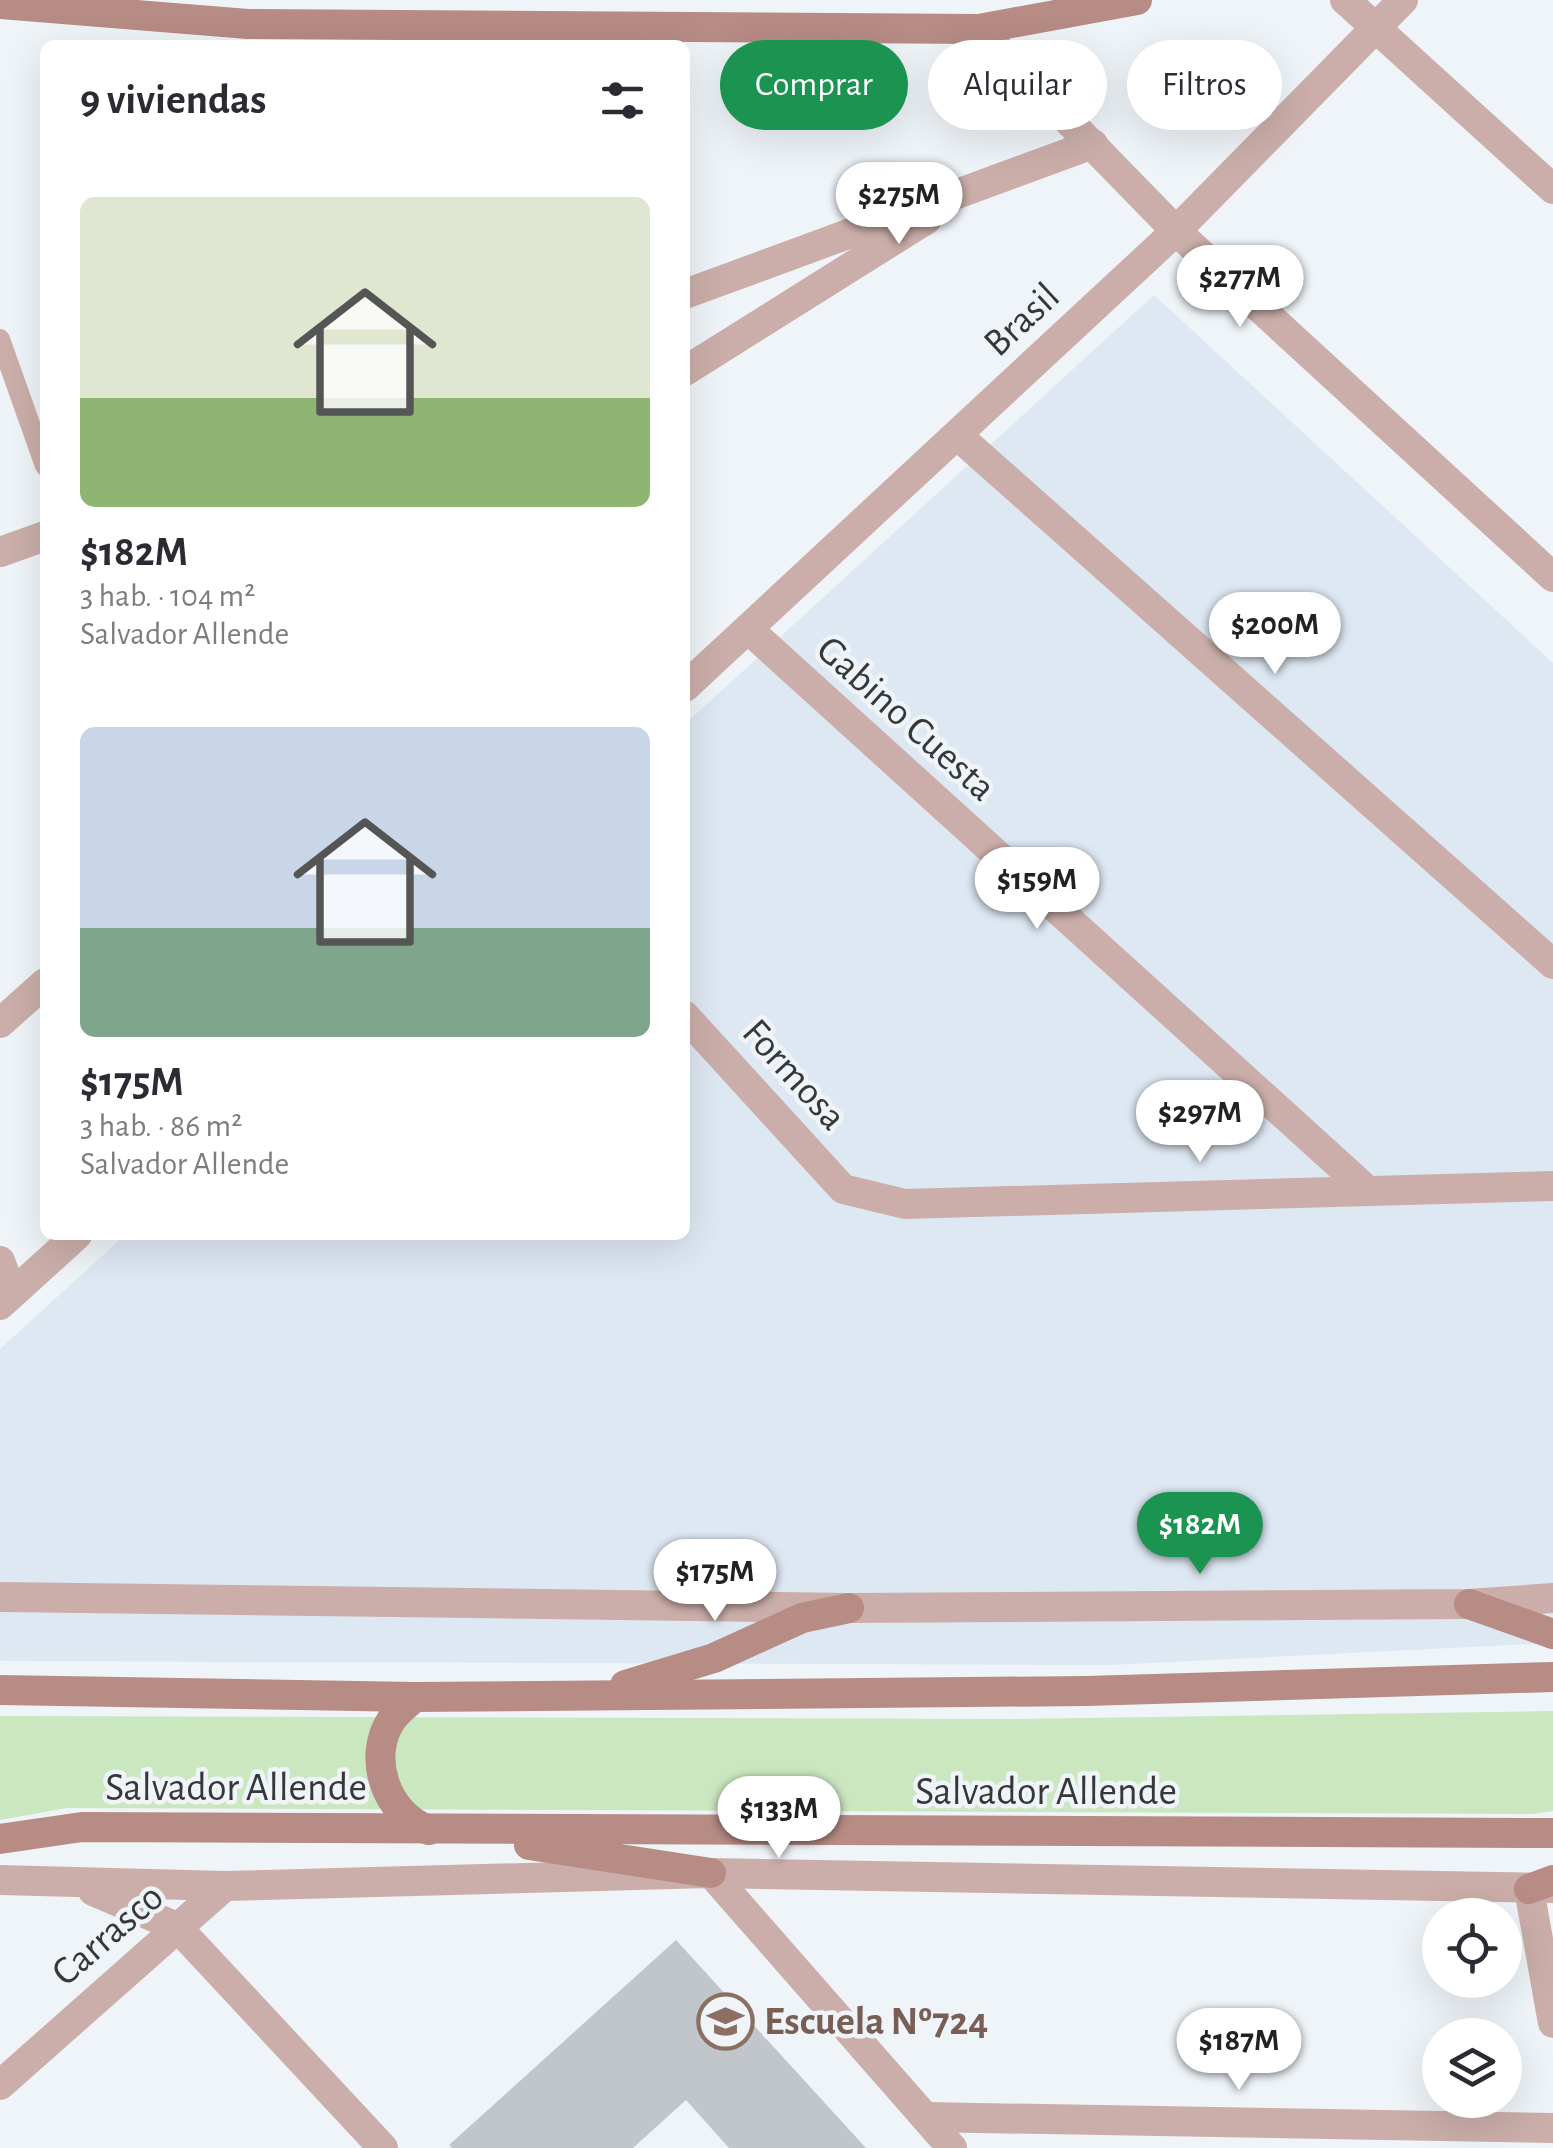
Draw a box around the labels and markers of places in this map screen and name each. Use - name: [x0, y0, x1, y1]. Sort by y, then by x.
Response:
- pin: $275M: [829, 162, 969, 247]
- pin: $277M: [1170, 245, 1310, 330]
- pin: $200M: [1205, 592, 1345, 677]
- pin: $159M: [967, 847, 1107, 932]
- pin: $297M: [1130, 1080, 1270, 1165]
- pin: $182M: [1130, 1492, 1270, 1577]
- pin: $175M: [645, 1539, 785, 1624]
- pin: $133M: [709, 1776, 849, 1861]
- school or university icon: Escuela Nº724: [695, 1992, 755, 2052]
- place label: Escuela Nº724: [764, 2002, 988, 2042]
- pin: $187M: [1169, 2008, 1309, 2093]

